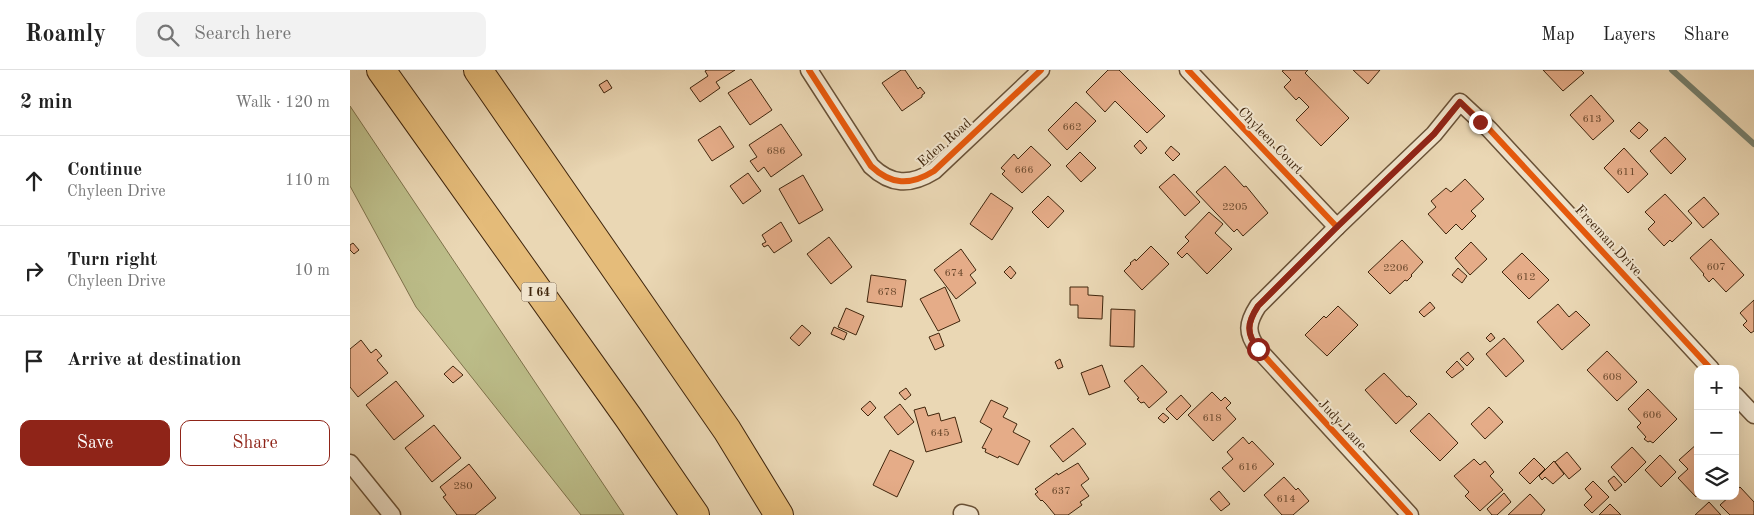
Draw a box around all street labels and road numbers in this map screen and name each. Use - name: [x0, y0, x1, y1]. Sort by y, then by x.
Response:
- street label: Chyleen Court: [1235, 105, 1306, 177]
- street label: Eden Road: [915, 116, 974, 170]
- street label: Freeman Drive: [1572, 203, 1644, 279]
- road number: I 64: [522, 282, 556, 302]
- street label: Judy Lane: [1315, 397, 1369, 453]

